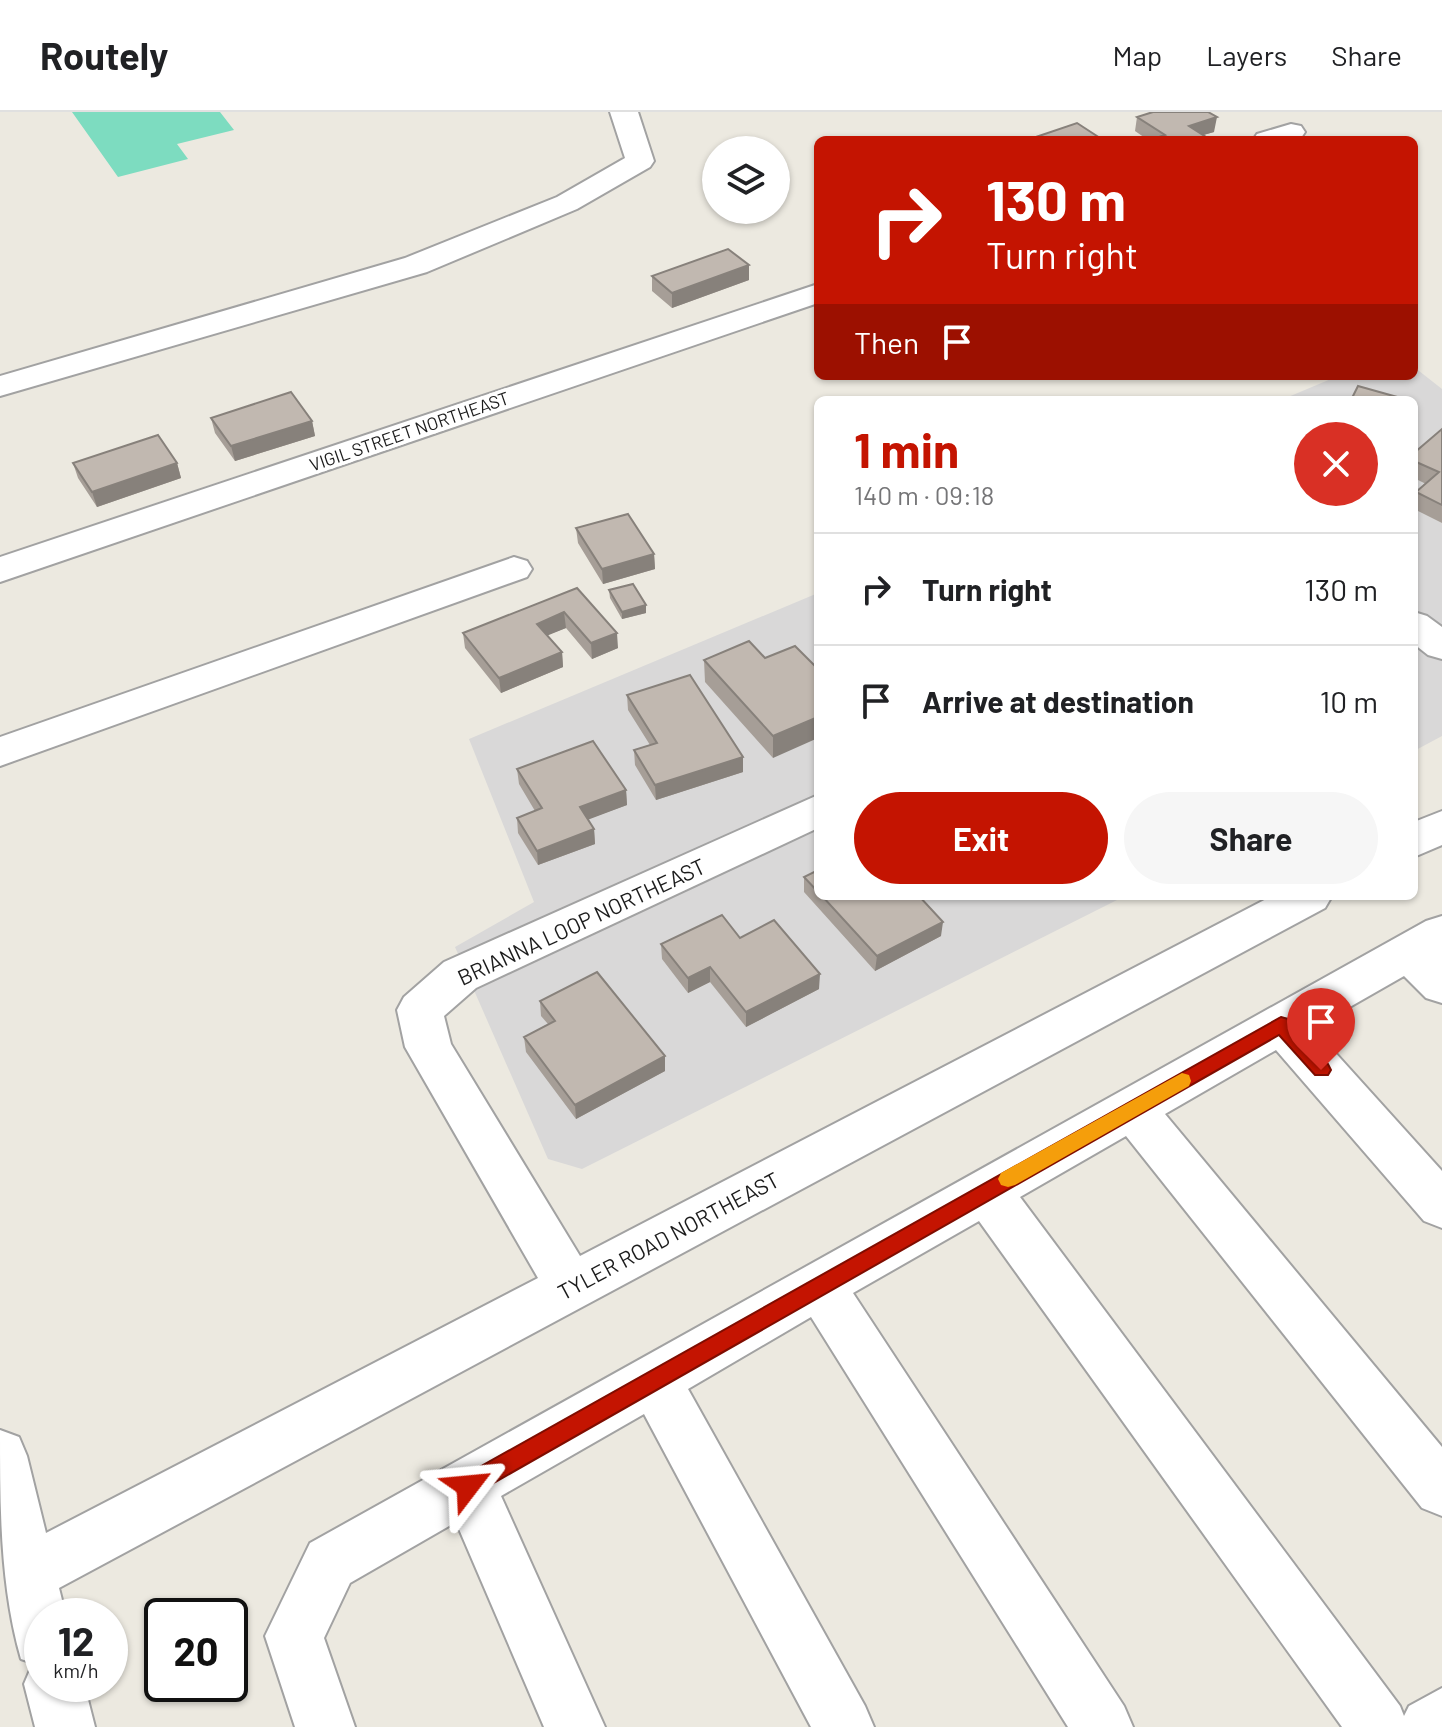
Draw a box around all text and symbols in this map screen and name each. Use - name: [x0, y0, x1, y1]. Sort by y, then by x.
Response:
- text: Routely: [40, 32, 168, 78]
- text: Map: [1112, 38, 1162, 72]
- text: Layers: [1206, 38, 1287, 72]
- text: Share: [1331, 38, 1402, 72]
- map controls: [702, 136, 790, 224]
- button: layers: [702, 136, 790, 224]
- text: 130 m: [986, 165, 1126, 232]
- icon: right: [854, 168, 958, 272]
- text: Turn right: [986, 233, 1138, 276]
- icon: arrive: [935, 320, 979, 364]
- text: Then: [854, 324, 919, 360]
- street label: VIGIL STREET NORTHEAST: [306, 386, 512, 476]
- text: 1 min: [854, 420, 959, 478]
- button: close: [1294, 422, 1378, 506]
- text: 140 m · 09:18: [854, 479, 994, 510]
- icon: right: [854, 567, 898, 611]
- text: Turn right: [922, 571, 1052, 607]
- text: 130 m: [1304, 571, 1378, 607]
- icon: arrive: [854, 679, 898, 723]
- text: Arrive at destination: [922, 683, 1194, 719]
- text: 10 m: [1320, 683, 1378, 719]
- button: Exit: [854, 792, 1108, 884]
- button: Share: [1124, 792, 1378, 884]
- street label: BRIANNA LOOP NORTHEAST: [453, 852, 709, 990]
- pin: [1287, 988, 1355, 1070]
- icon: arrive: [1299, 1000, 1343, 1044]
- street label: TYLER ROAD NORTHEAST: [553, 1166, 783, 1304]
- position arrow: [426, 1444, 510, 1528]
- speed limit sign: 20: [144, 1598, 248, 1702]
- text: 12: [58, 1616, 94, 1664]
- text: km/h: [53, 1658, 99, 1682]

